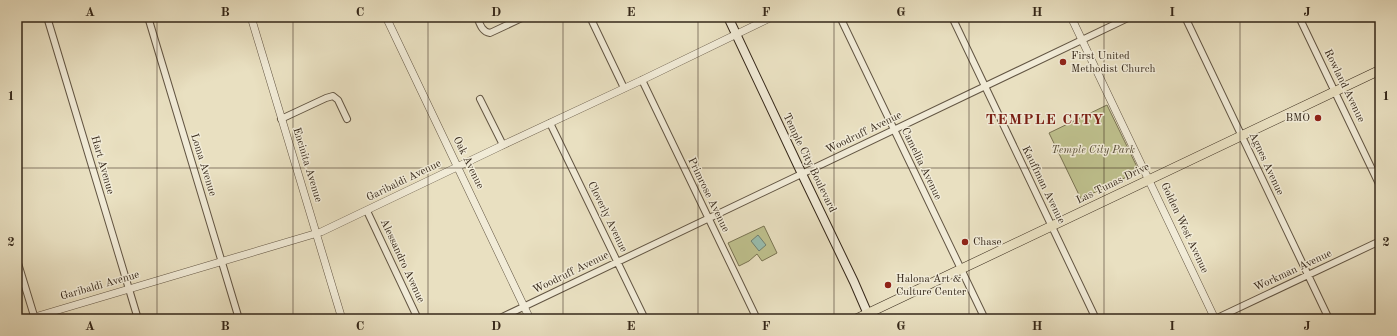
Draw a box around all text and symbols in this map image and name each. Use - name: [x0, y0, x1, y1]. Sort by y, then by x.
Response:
- text: A: [85, 6, 95, 19]
- text: B: [220, 6, 230, 19]
- text: C: [356, 6, 364, 19]
- text: D: [491, 6, 501, 19]
- text: E: [627, 6, 636, 19]
- text: F: [762, 6, 771, 19]
- text: G: [896, 6, 906, 19]
- text: H: [1032, 6, 1043, 19]
- text: I: [1169, 6, 1175, 19]
- text: J: [1303, 6, 1311, 19]
- street label: Rowland Avenue: [1322, 48, 1366, 124]
- place label: First United Methodist Church: [1071, 51, 1156, 75]
- marker: First United Methodist Church: [1058, 57, 1068, 67]
- text: 1: [7, 90, 15, 103]
- text: 1: [1382, 90, 1390, 103]
- street label: Woodruff Avenue: [824, 110, 904, 156]
- street label: Temple City Boulevard: [780, 112, 838, 215]
- district label: TEMPLE CITY: [986, 113, 1104, 128]
- place label: BMO: [1285, 113, 1310, 124]
- marker: BMO: [1313, 113, 1323, 123]
- street label: Encinita Avenue: [290, 126, 324, 204]
- street label: Camellia Avenue: [899, 126, 943, 202]
- street label: Agnes Avenue: [1247, 131, 1285, 197]
- street label: Loma Avenue: [188, 132, 218, 198]
- street label: Hart Avenue: [88, 134, 116, 196]
- street label: Oak Avenue: [451, 135, 485, 191]
- street label: Kauffman Avenue: [1019, 144, 1067, 226]
- park label: Temple City Park: [1051, 145, 1135, 156]
- street label: Primrose Avenue: [685, 156, 731, 234]
- street label: Garibaldi Avenue: [365, 158, 443, 204]
- street label: Las Tunas Drive: [1075, 162, 1151, 206]
- street label: Cloverly Avenue: [585, 180, 629, 254]
- street label: Golden West Avenue: [1158, 181, 1210, 275]
- street label: Alessandro Avenue: [378, 217, 426, 305]
- text: 2: [7, 236, 15, 249]
- text: 2: [1382, 236, 1390, 249]
- marker: Chase: [960, 237, 970, 247]
- place label: Chase: [973, 237, 1002, 248]
- street label: Workman Avenue: [1252, 248, 1334, 294]
- street label: Woodruff Avenue: [531, 250, 611, 296]
- street label: Garibaldi Avenue: [59, 269, 141, 303]
- place label: Halona Art & Culture Center: [896, 274, 967, 298]
- marker: Halona Art & Culture Center: [883, 280, 893, 290]
- text: A: [85, 320, 95, 333]
- text: B: [220, 320, 230, 333]
- text: C: [356, 320, 364, 333]
- text: D: [491, 320, 501, 333]
- text: E: [627, 320, 636, 333]
- text: F: [762, 320, 771, 333]
- text: G: [896, 320, 906, 333]
- text: H: [1032, 320, 1043, 333]
- text: I: [1169, 320, 1175, 333]
- text: J: [1303, 320, 1311, 333]

